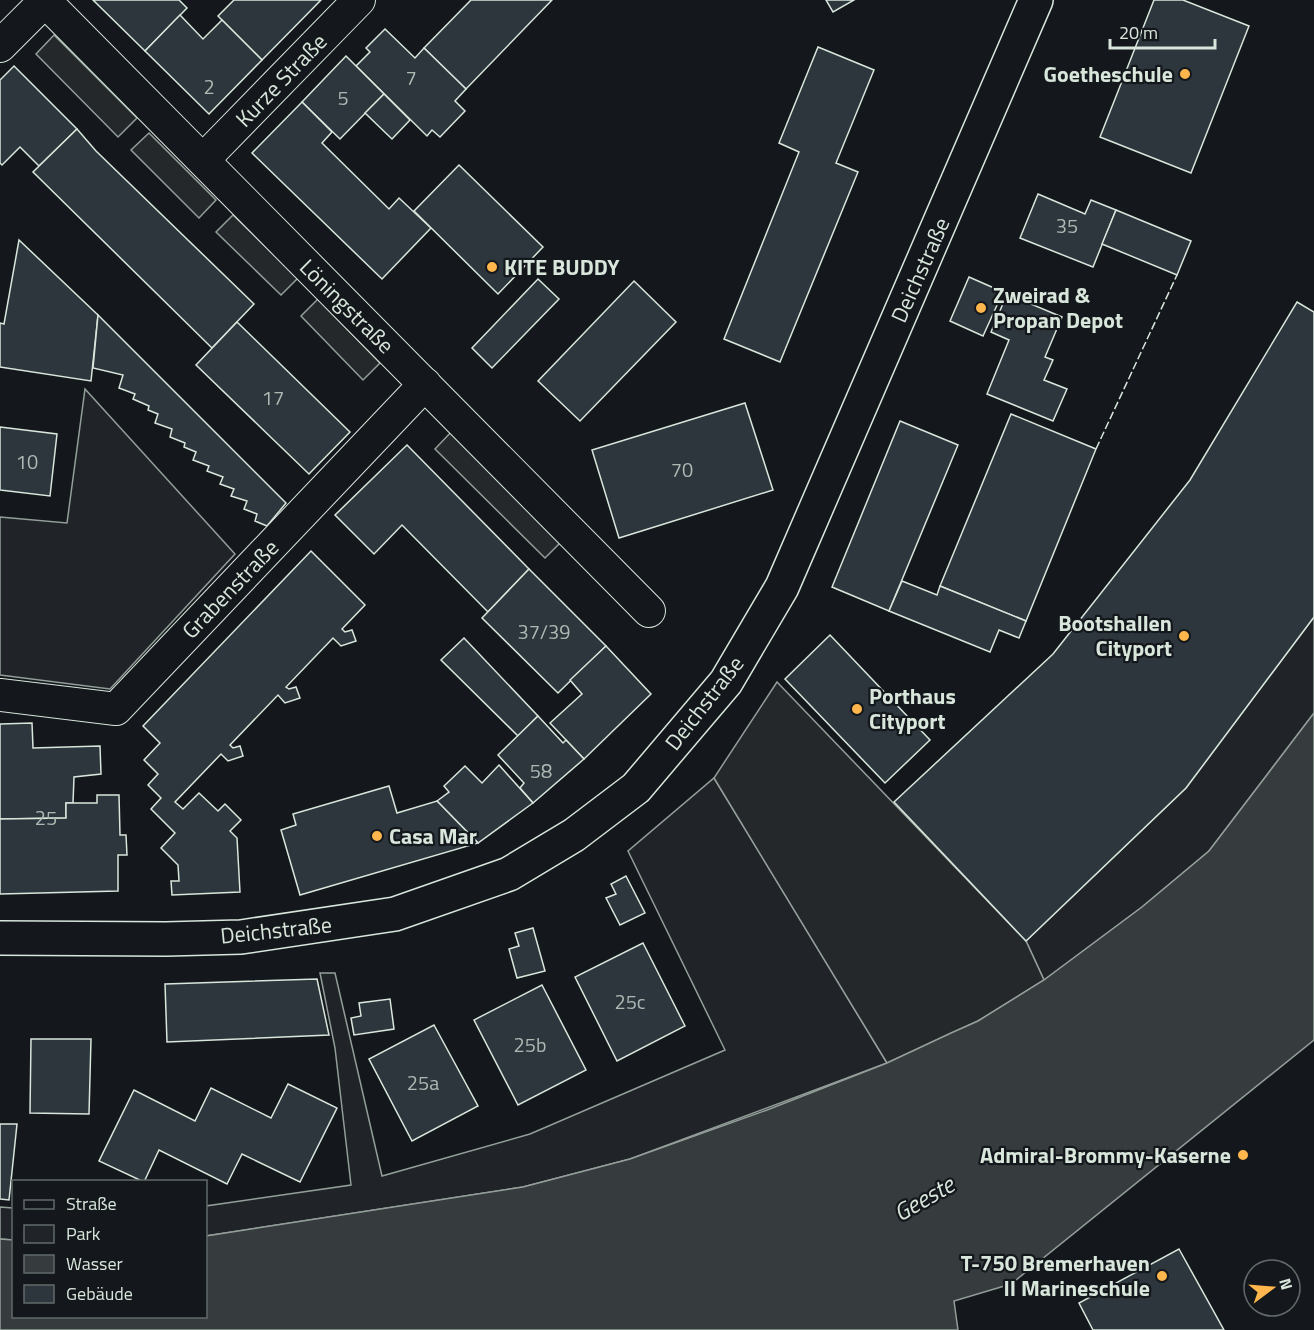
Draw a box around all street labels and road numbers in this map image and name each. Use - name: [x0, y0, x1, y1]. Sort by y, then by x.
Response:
- street label: Kurze Straße: [227, 25, 335, 135]
- street label: Deichstraße: [882, 212, 958, 328]
- street label: Löningstraße: [292, 251, 402, 361]
- street label: Grabenstraße: [174, 532, 286, 646]
- street label: Deichstraße: [656, 648, 752, 758]
- street label: Deichstraße: [219, 907, 333, 953]

